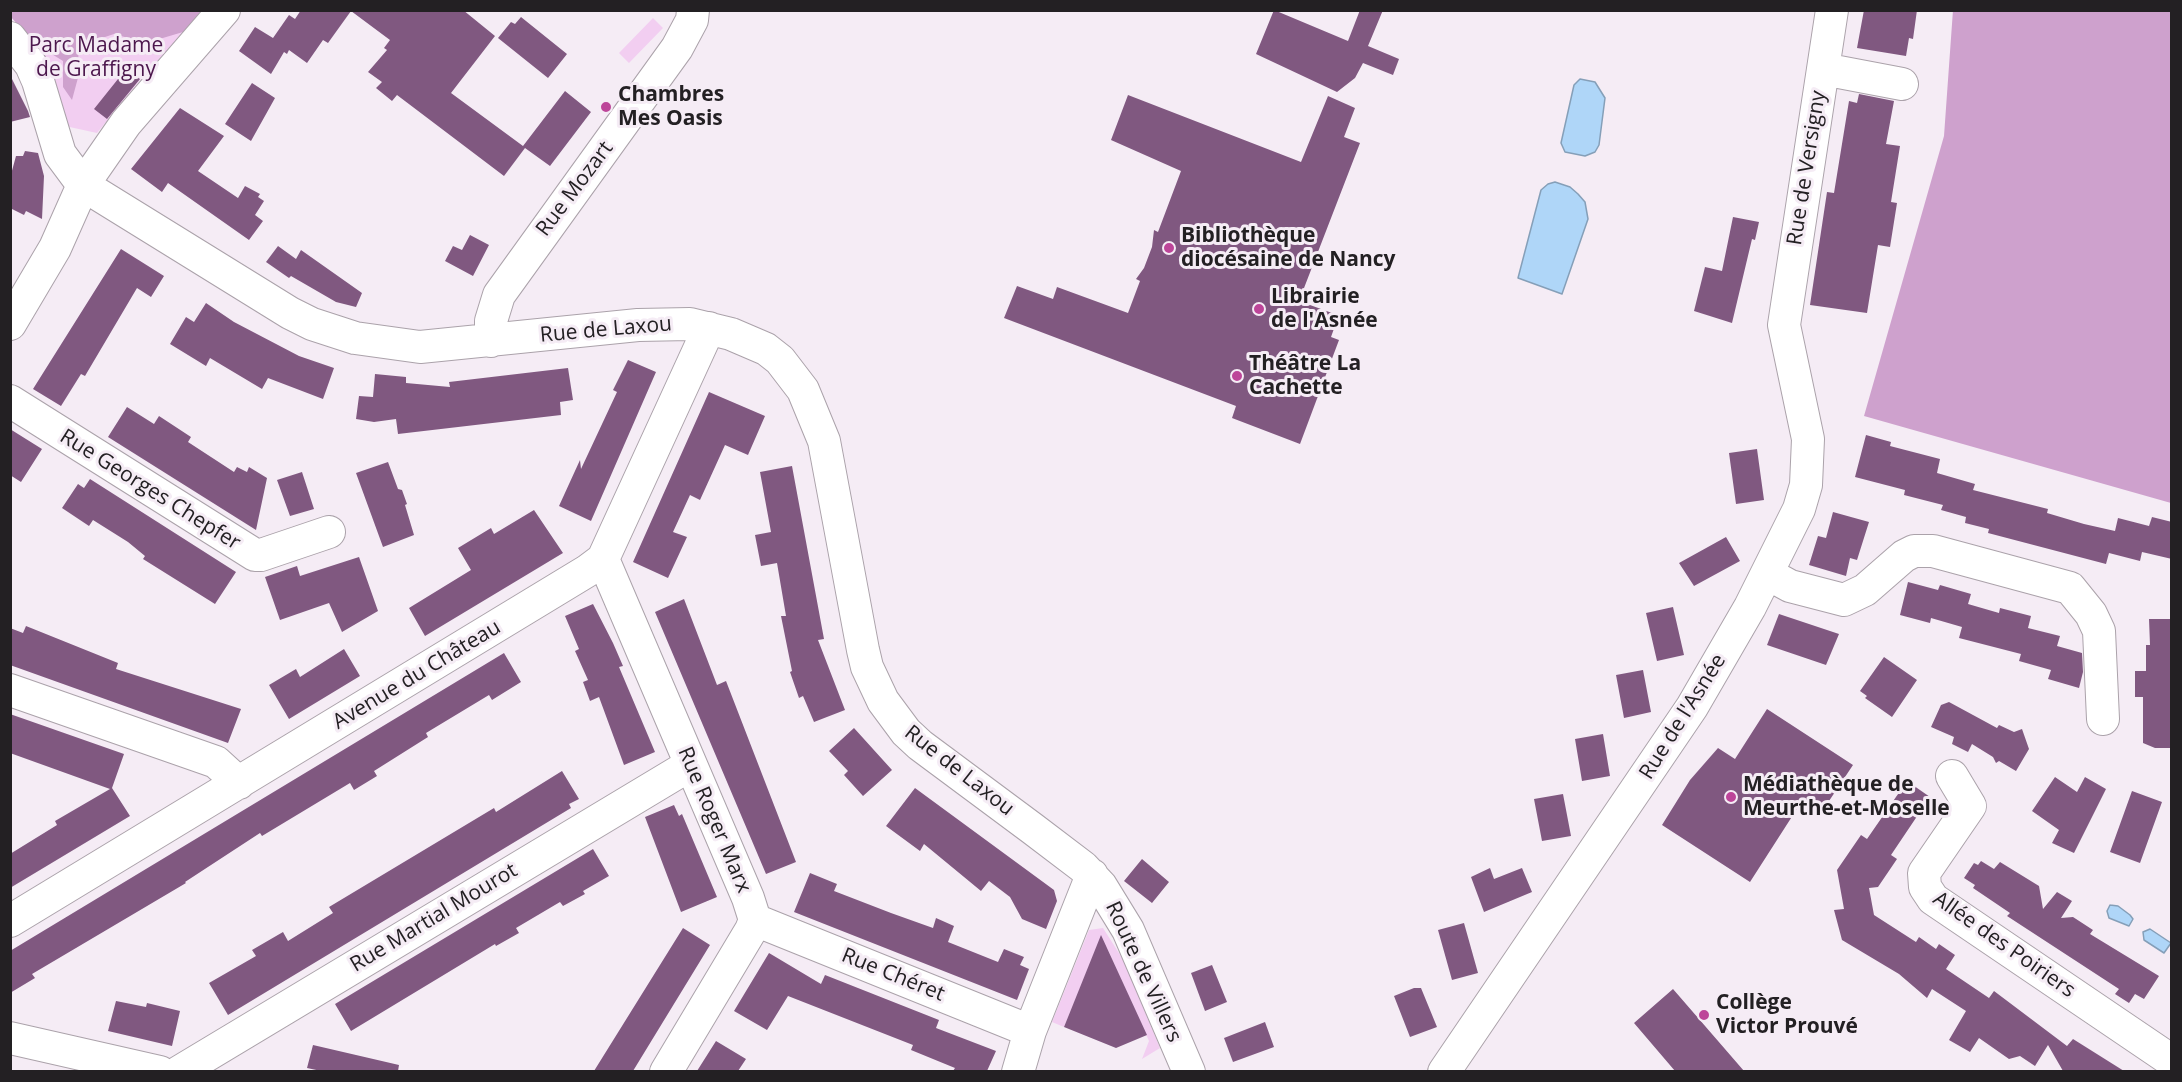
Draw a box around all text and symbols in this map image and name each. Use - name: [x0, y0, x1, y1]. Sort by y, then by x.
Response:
- park label: Parc Madame de Graffigny: [29, 33, 163, 83]
- place label: Chambres Mes Oasis: [618, 82, 724, 132]
- street label: Rue de Versigny: [1782, 89, 1832, 247]
- marker: Chambres Mes Oasis: [599, 100, 613, 114]
- street label: Rue Mozart: [531, 137, 619, 241]
- place label: Bibliothèque diocésaine de Nancy: [1181, 223, 1396, 273]
- marker: Bibliothèque diocésaine de Nancy: [1162, 241, 1176, 255]
- place label: Librairie de l'Asnée: [1271, 284, 1378, 334]
- marker: Librairie de l'Asnée: [1252, 302, 1266, 316]
- street label: Rue de Laxou: [539, 312, 673, 348]
- place label: Théâtre La Cachette: [1249, 351, 1361, 401]
- marker: Théâtre La Cachette: [1230, 369, 1244, 383]
- street label: Rue Georges Chepfer: [55, 424, 245, 556]
- street label: Avenue du Château: [329, 615, 505, 735]
- street label: Rue de l'Asnée: [1634, 650, 1732, 784]
- street label: Rue de Laxou: [899, 720, 1019, 822]
- street label: Rue Roger Marx: [672, 743, 756, 897]
- place label: Médiathèque de Meurthe-et-Moselle: [1743, 772, 1950, 822]
- marker: Médiathèque de Meurthe-et-Moselle: [1724, 790, 1738, 804]
- street label: Rue Martial Mourot: [346, 858, 522, 978]
- street label: Allée des Poiriers: [1928, 887, 2080, 1003]
- street label: Route de Villers: [1099, 898, 1187, 1046]
- street label: Rue Chéret: [838, 943, 948, 1007]
- place label: Collège Victor Prouvé: [1716, 990, 1858, 1040]
- marker: Collège Victor Prouvé: [1697, 1008, 1711, 1022]

